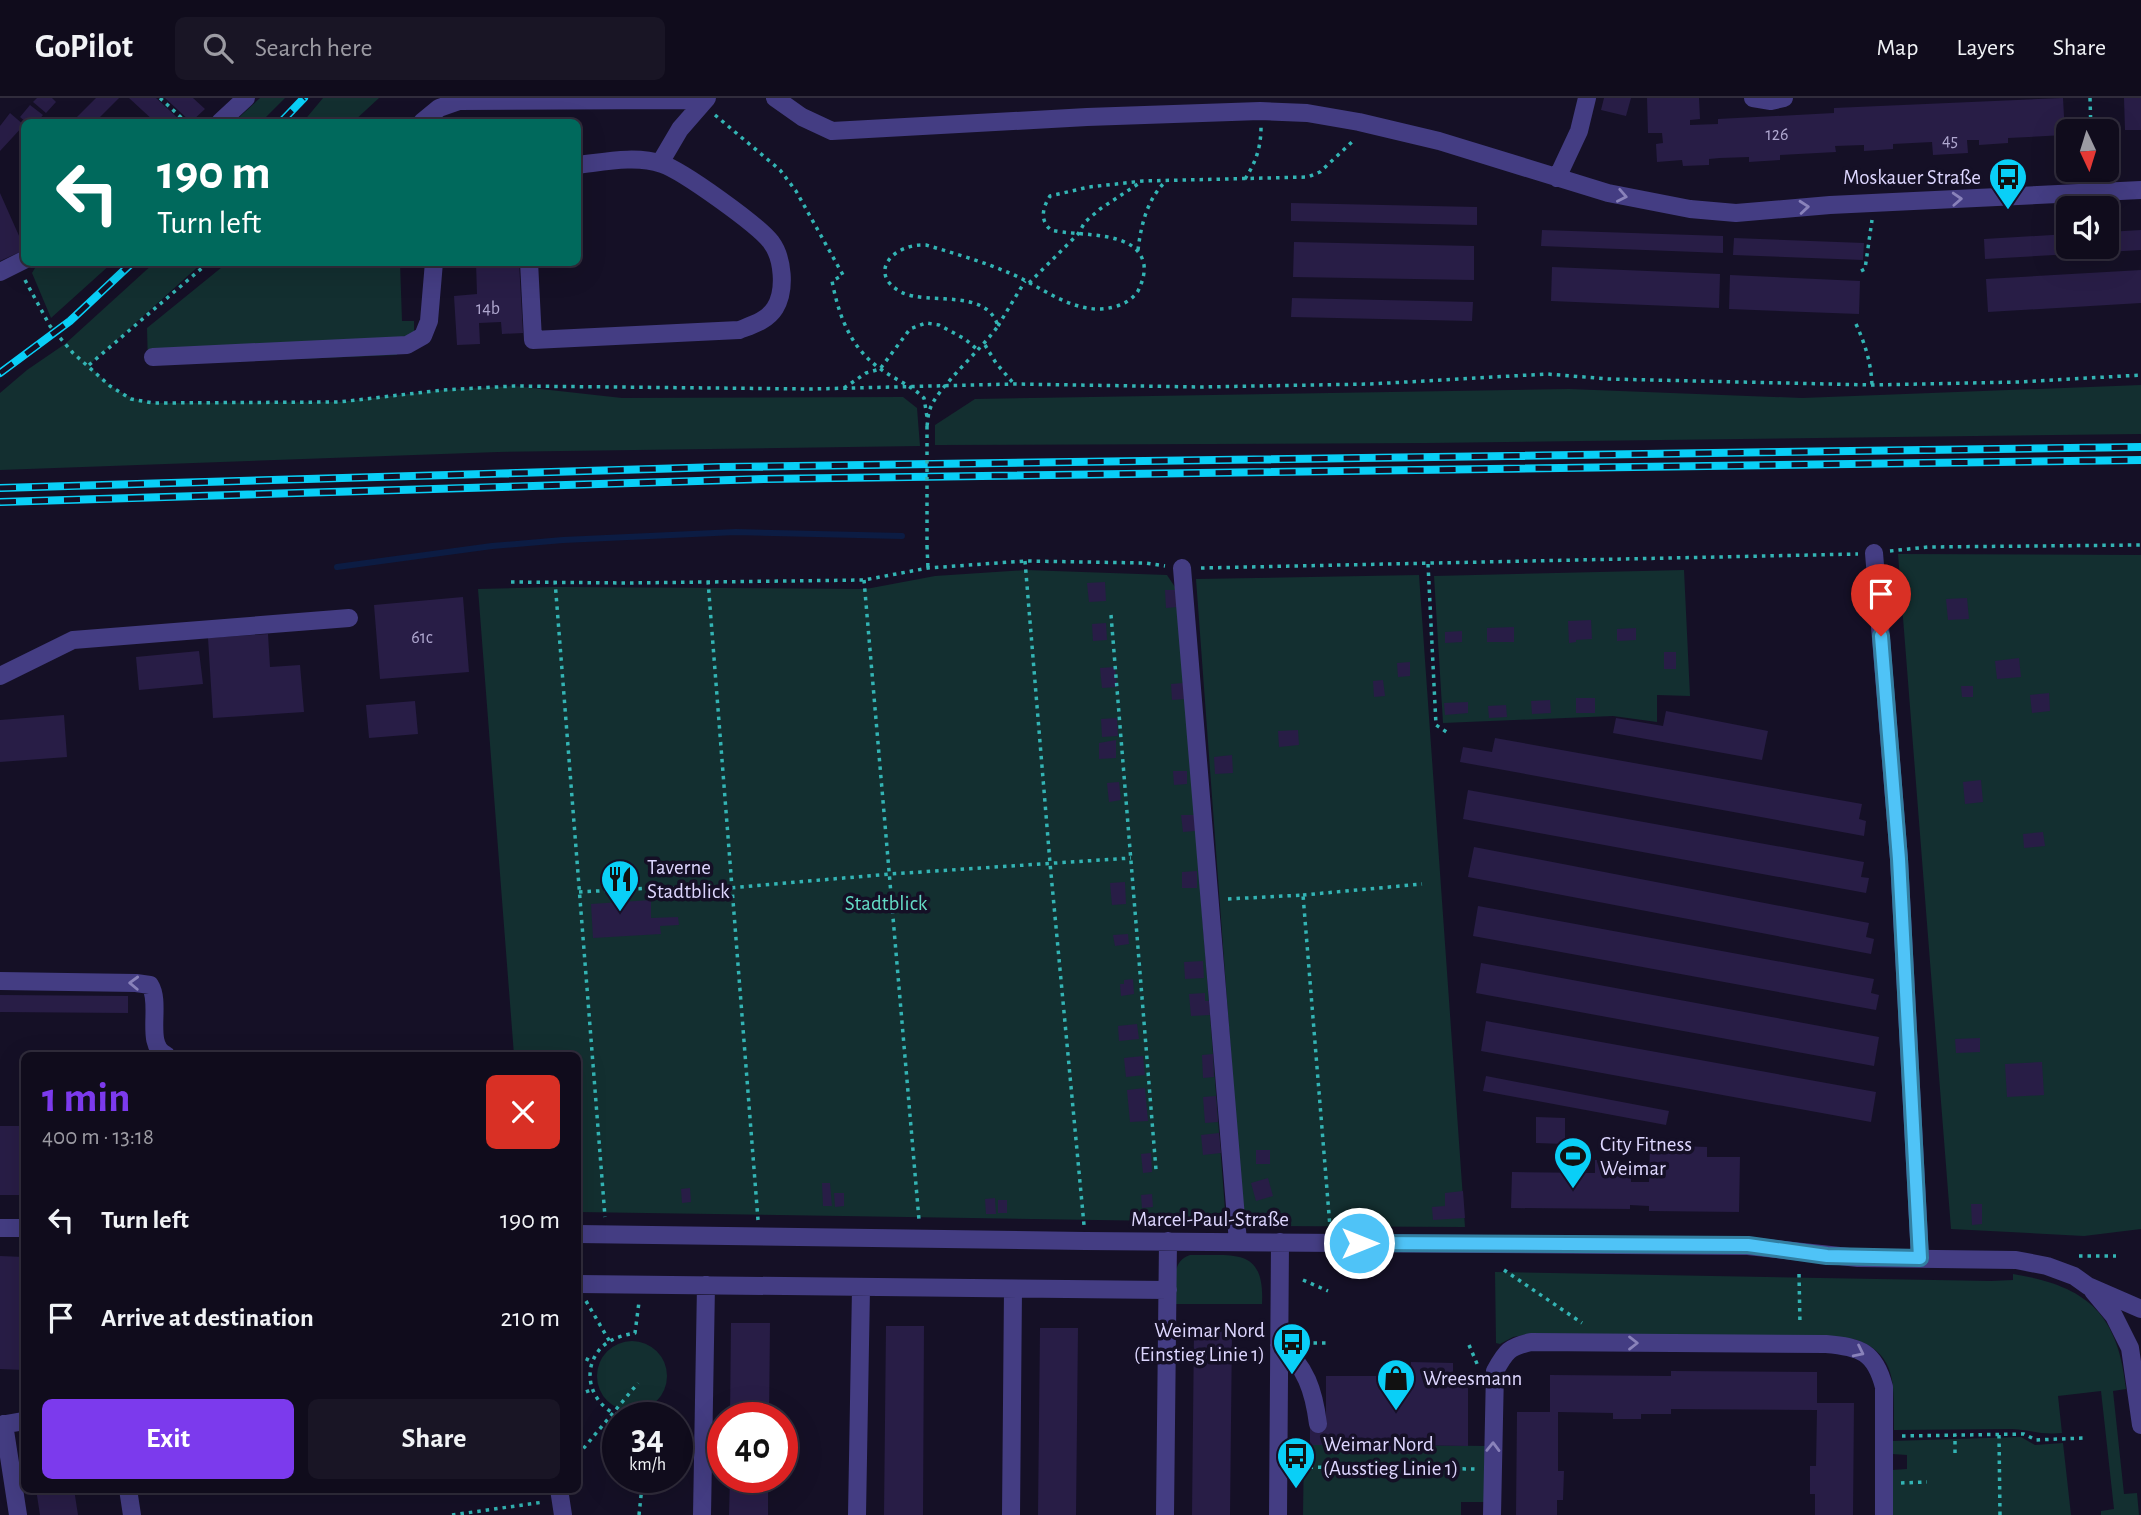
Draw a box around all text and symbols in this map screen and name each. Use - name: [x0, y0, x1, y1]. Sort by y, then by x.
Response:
- search box: [175, 17, 665, 80]
- icon: search: [199, 29, 237, 67]
- text: GoPilot: [35, 31, 133, 64]
- text: Search here: [255, 35, 372, 61]
- text: Map: [1876, 36, 1918, 60]
- text: Layers: [1956, 36, 2015, 60]
- text: Share: [2053, 36, 2106, 60]
- north arrow: [2056, 119, 2119, 182]
- map controls: [2056, 119, 2119, 259]
- house number: 126: [1766, 126, 1788, 144]
- house number: 45: [1942, 132, 1958, 150]
- icon: left: [42, 147, 133, 238]
- text: 190 m: [157, 149, 271, 198]
- bus stop icon: Moskauer Straße: [1987, 156, 2029, 211]
- place label: Moskauer Straße: [1843, 167, 1981, 188]
- one-way arrow: [1616, 187, 1628, 202]
- one-way arrow: [1952, 191, 1963, 206]
- button: sound: [2056, 196, 2119, 259]
- one-way arrow: [1799, 200, 1810, 215]
- text: Turn left: [157, 207, 261, 239]
- house number: 14b: [476, 300, 500, 318]
- pin: [1851, 564, 1911, 636]
- icon: arrive: [1862, 575, 1900, 613]
- house number: 61c: [411, 629, 433, 647]
- place label: Taverne Stadtblick: [647, 857, 730, 902]
- restaurant icon: Taverne Stadtblick: [599, 858, 641, 913]
- park label: Stadtblick: [845, 893, 928, 914]
- one-way arrow: [128, 975, 139, 990]
- button: close: [486, 1075, 560, 1149]
- text: 1 min: [42, 1077, 131, 1119]
- text: 400 m · 13:18: [42, 1126, 154, 1149]
- place label: City Fitness Weimar: [1600, 1134, 1692, 1179]
- sports icon: City Fitness Weimar: [1552, 1135, 1594, 1190]
- icon: left: [42, 1201, 80, 1239]
- position arrow: [1322, 1206, 1396, 1280]
- text: Turn left: [101, 1207, 189, 1233]
- text: 190 m: [500, 1207, 560, 1233]
- street label: Marcel-Paul-Straße: [1131, 1209, 1289, 1230]
- icon: arrive: [42, 1299, 80, 1337]
- text: Arrive at destination: [101, 1305, 314, 1331]
- text: 210 m: [500, 1305, 560, 1331]
- place label: Weimar Nord (Einstieg Linie 1): [1134, 1320, 1265, 1365]
- bus stop icon: Weimar Nord (Einstieg Linie 1): [1271, 1321, 1313, 1376]
- one-way arrow: [1629, 1335, 1639, 1351]
- one-way arrow: [1852, 1344, 1864, 1358]
- shop icon: Wreesmann: [1375, 1357, 1417, 1412]
- place label: Wreesmann: [1423, 1368, 1522, 1389]
- button: Exit: [42, 1399, 294, 1479]
- button: Share: [308, 1399, 560, 1479]
- speed limit sign: 40: [707, 1402, 798, 1493]
- text: 34: [631, 1421, 664, 1456]
- place label: Weimar Nord (Ausstieg Linie 1): [1323, 1434, 1459, 1479]
- bus stop icon: Weimar Nord (Ausstieg Linie 1): [1275, 1435, 1317, 1490]
- one-way arrow: [1486, 1441, 1501, 1452]
- text: km/h: [629, 1456, 666, 1474]

